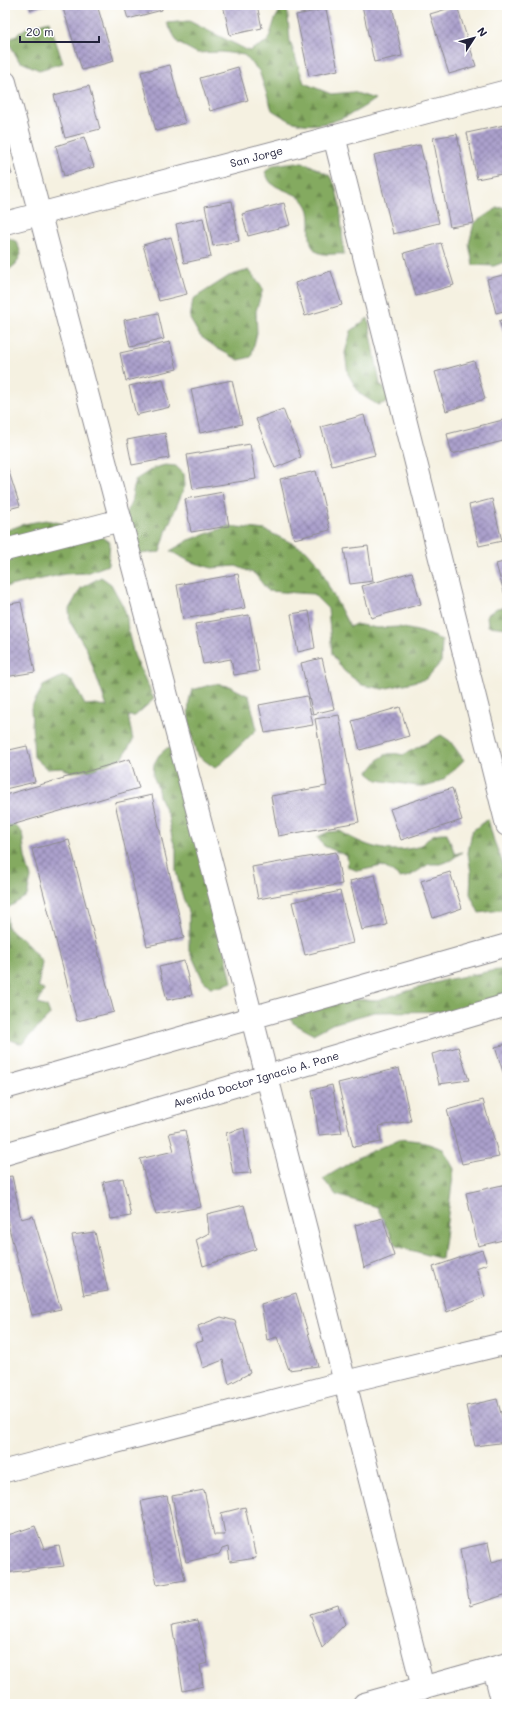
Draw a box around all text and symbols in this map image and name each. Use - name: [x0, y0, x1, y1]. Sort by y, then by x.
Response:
- scale bar: [20, 18, 99, 44]
- north arrow: [454, 18, 494, 58]
- text: 20 m: [26, 23, 54, 39]
- text: N: [474, 24, 491, 40]
- street label: San Jorge: [228, 142, 285, 171]
- street label: Avenida Doctor Ignacio A. Pane: [171, 1047, 341, 1111]

